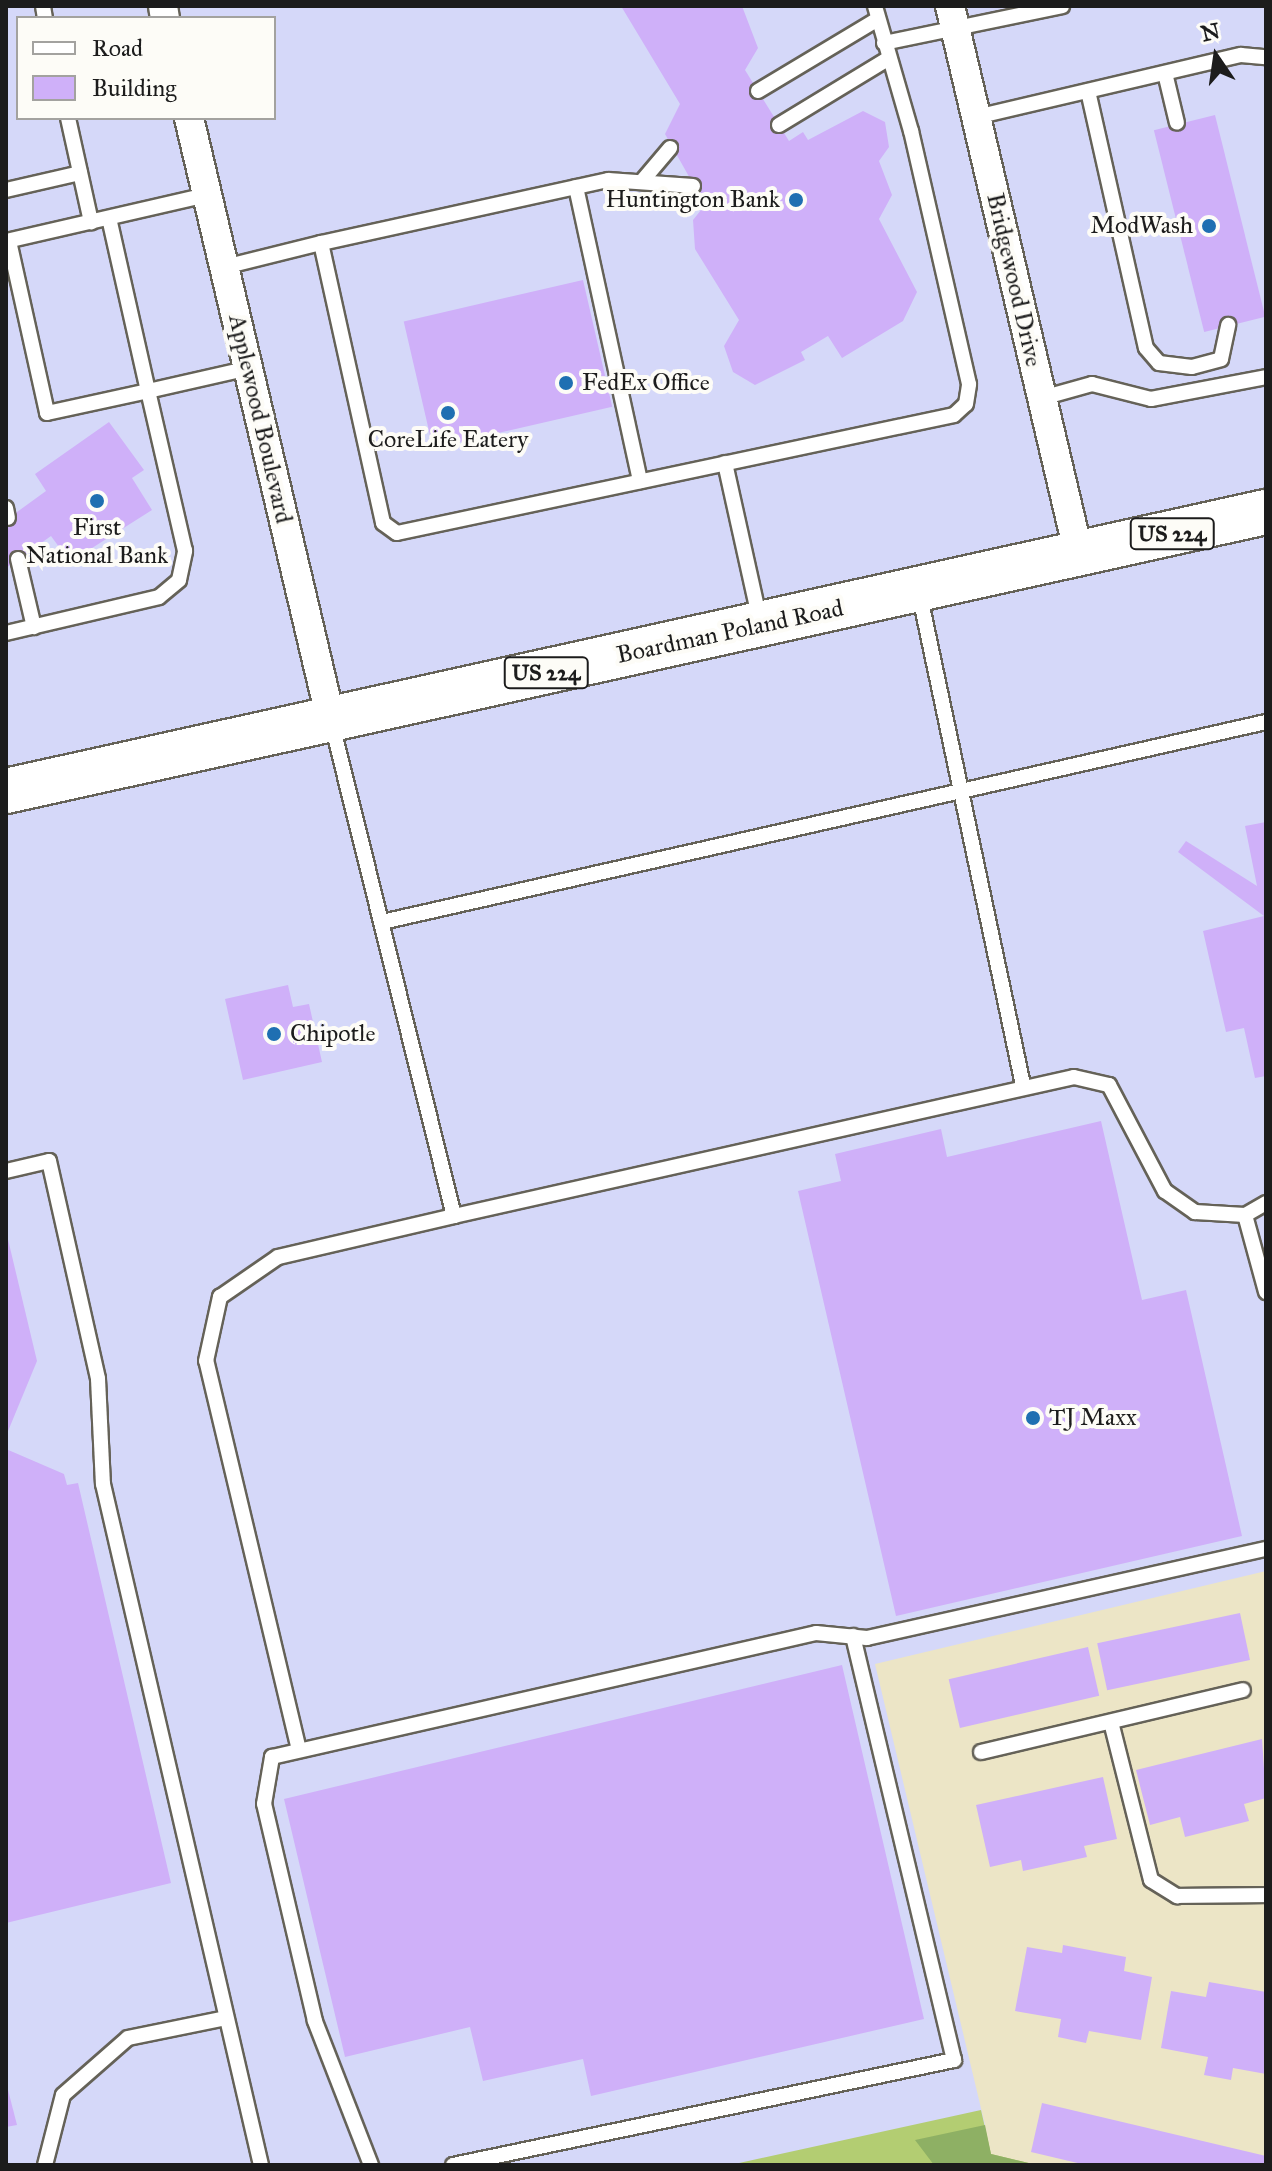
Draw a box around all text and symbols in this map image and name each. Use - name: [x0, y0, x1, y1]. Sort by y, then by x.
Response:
- legend: [16, 16, 276, 120]
- north arrow: [1176, 16, 1256, 96]
- text: N: [1198, 17, 1223, 47]
- text: Road: [92, 33, 143, 63]
- text: Building: [92, 73, 177, 103]
- place label: Huntington Bank: [605, 186, 780, 214]
- street label: Bridgewood Drive: [980, 190, 1048, 370]
- marker: Huntington Bank: [787, 191, 805, 209]
- place label: ModWash: [1091, 212, 1193, 240]
- marker: ModWash: [1200, 217, 1218, 235]
- street label: Applewood Boulevard: [222, 312, 298, 526]
- place label: FedEx Office: [582, 369, 710, 397]
- marker: FedEx Office: [557, 374, 575, 392]
- marker: CoreLife Eatery: [439, 404, 457, 422]
- place label: CoreLife Eatery: [368, 426, 528, 454]
- marker: First National Bank: [88, 492, 106, 510]
- place label: First National Bank: [26, 514, 168, 570]
- road number: US 224: [1128, 516, 1216, 552]
- street label: Boardman Poland Road: [614, 594, 846, 670]
- road number: US 224: [502, 655, 590, 691]
- place label: Chipotle: [290, 1020, 375, 1048]
- marker: Chipotle: [265, 1025, 283, 1043]
- place label: TJ Maxx: [1049, 1404, 1137, 1432]
- marker: TJ Maxx: [1024, 1409, 1042, 1427]

